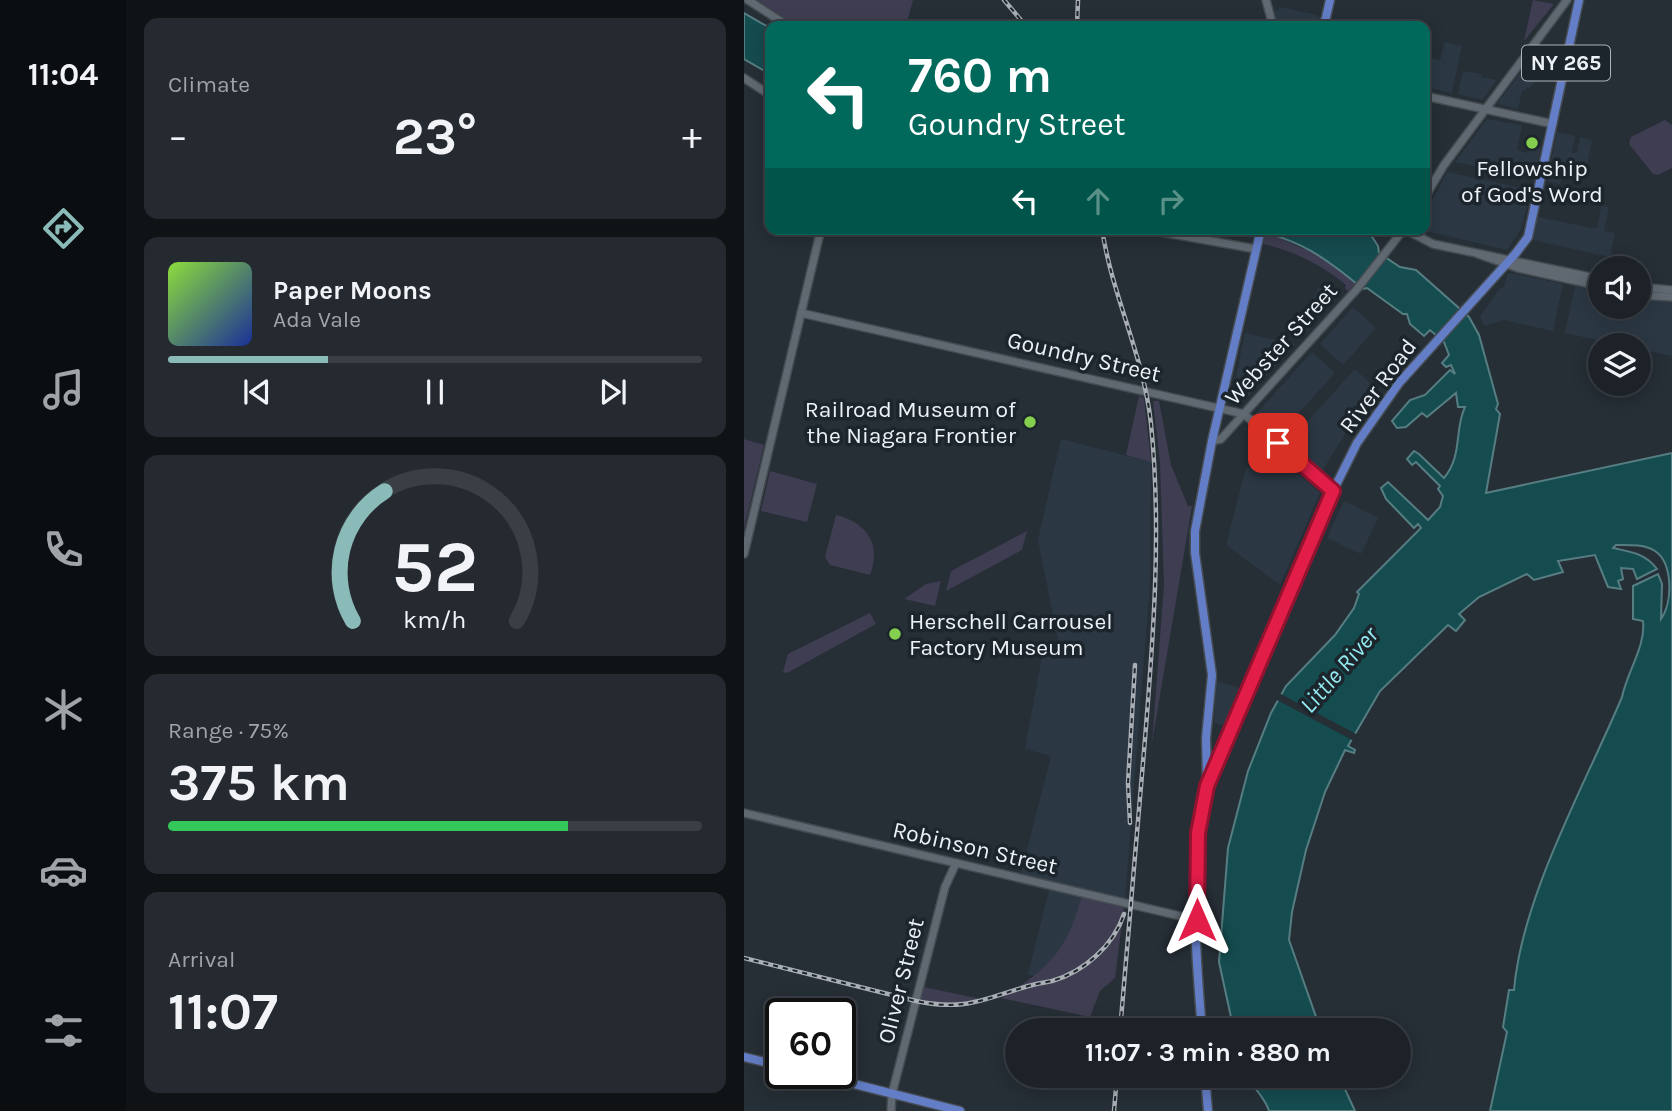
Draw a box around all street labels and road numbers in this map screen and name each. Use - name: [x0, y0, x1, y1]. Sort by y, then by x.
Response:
- road number: NY 265: [1522, 46, 1610, 80]
- street label: Webster Street: [1219, 277, 1343, 411]
- street label: Goundry Street: [1005, 326, 1164, 388]
- street label: River Road: [1334, 334, 1422, 438]
- street label: Robinson Street: [890, 816, 1060, 880]
- street label: Oliver Street: [872, 915, 930, 1047]

